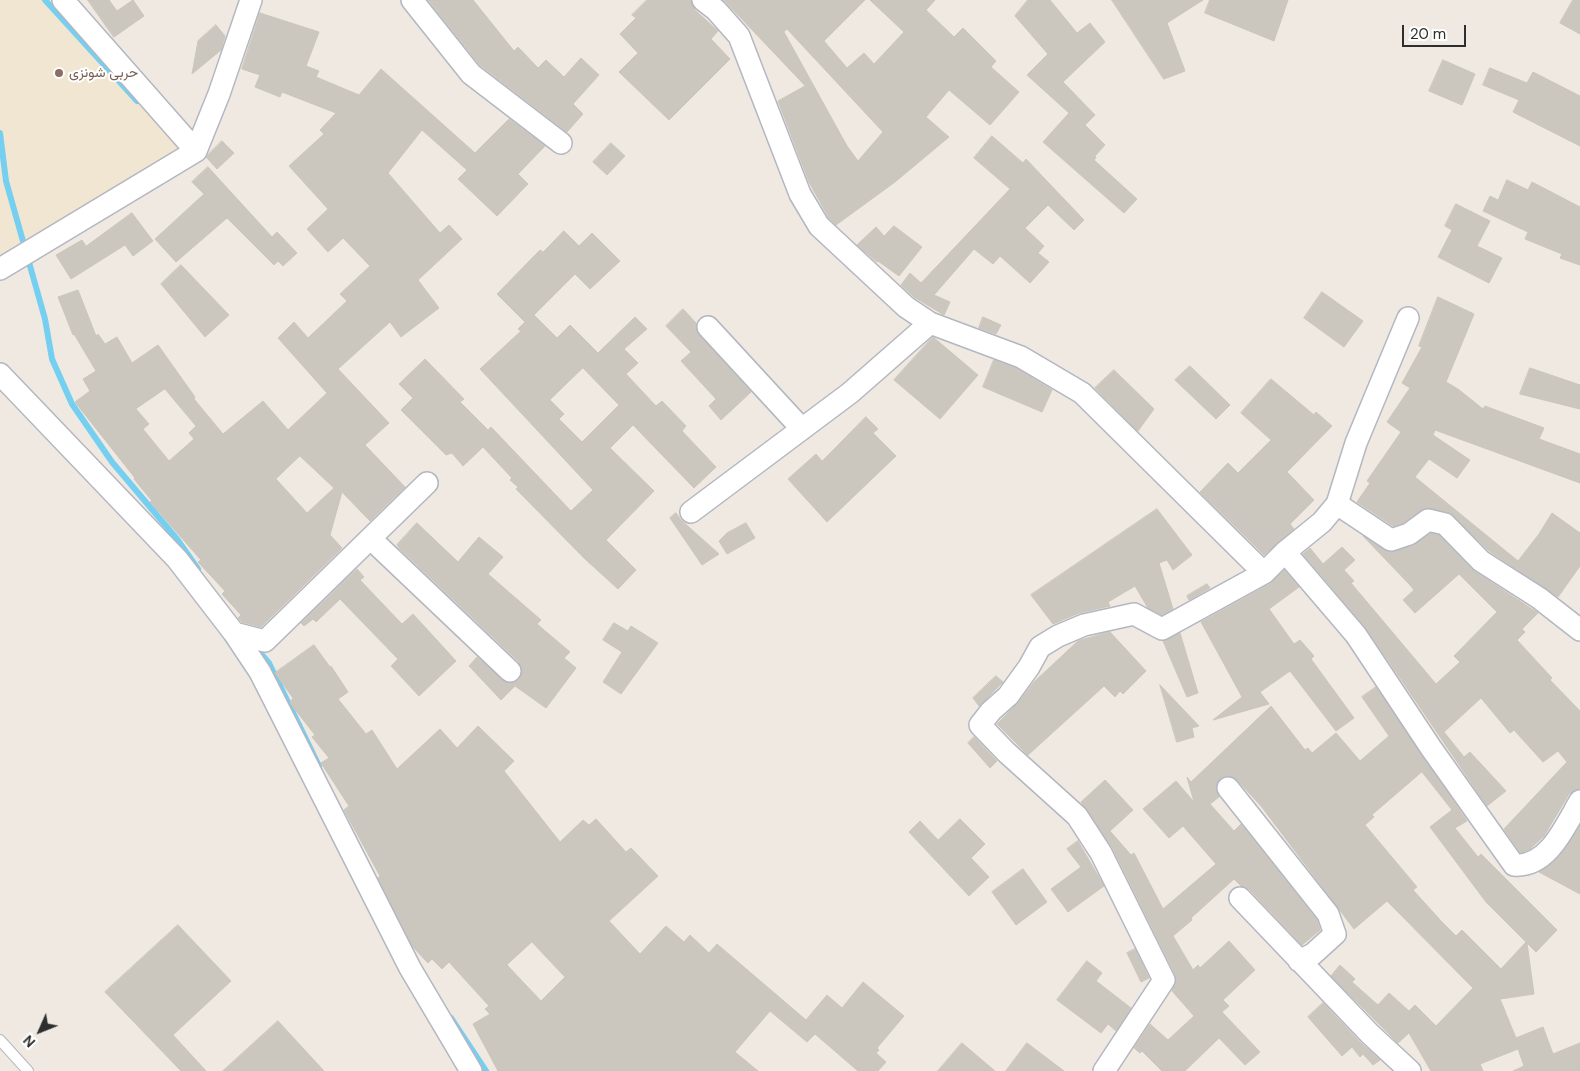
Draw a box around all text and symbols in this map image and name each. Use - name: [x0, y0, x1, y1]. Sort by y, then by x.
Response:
- scale bar: [1405, 15, 1469, 47]
- text: 20 m: [1410, 24, 1446, 44]
- place label: حربی شونزی: [69, 65, 138, 81]
- marker: حربی شونزی: [53, 67, 65, 79]
- north arrow: [15, 1006, 65, 1056]
- text: N: [19, 1031, 39, 1051]

